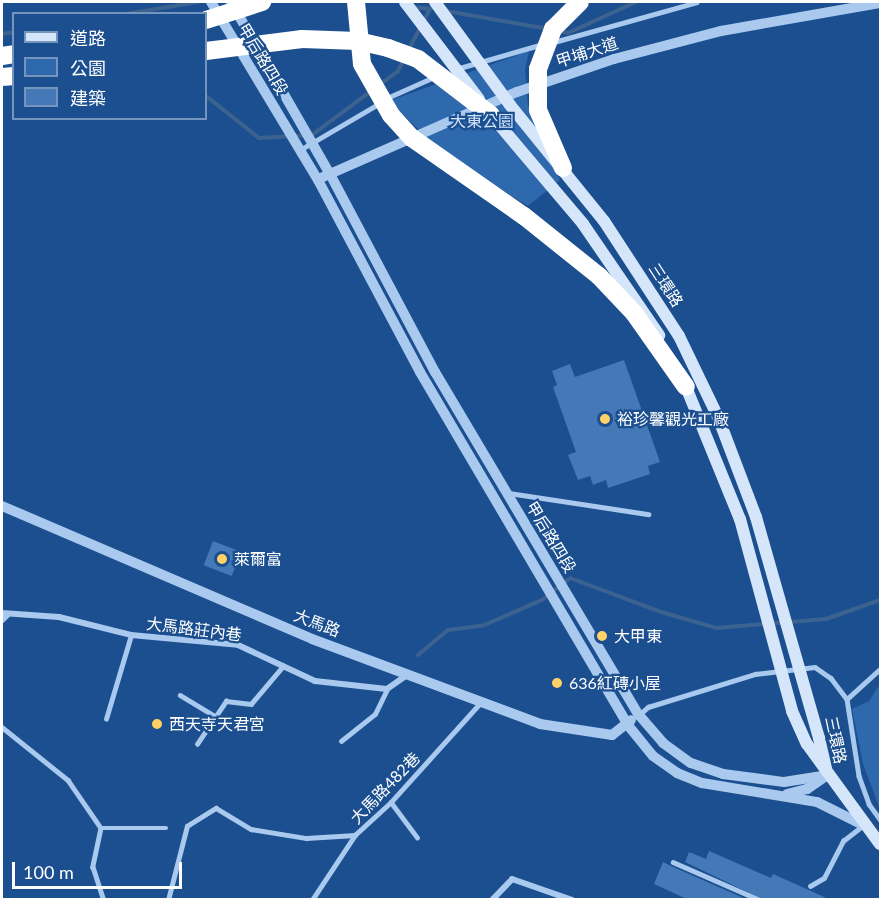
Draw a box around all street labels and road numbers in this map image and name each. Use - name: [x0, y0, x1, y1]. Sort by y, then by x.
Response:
- street label: 甲后路四段: [234, 20, 292, 98]
- street label: 甲埔大道: [554, 33, 620, 71]
- street label: 三環路: [645, 260, 687, 310]
- street label: 甲后路四段: [522, 498, 580, 576]
- street label: 大馬路: [291, 605, 343, 641]
- street label: 大馬路莊內巷: [145, 614, 243, 644]
- street label: 三環路: [822, 715, 850, 765]
- street label: 大馬路482巷: [346, 748, 424, 828]

